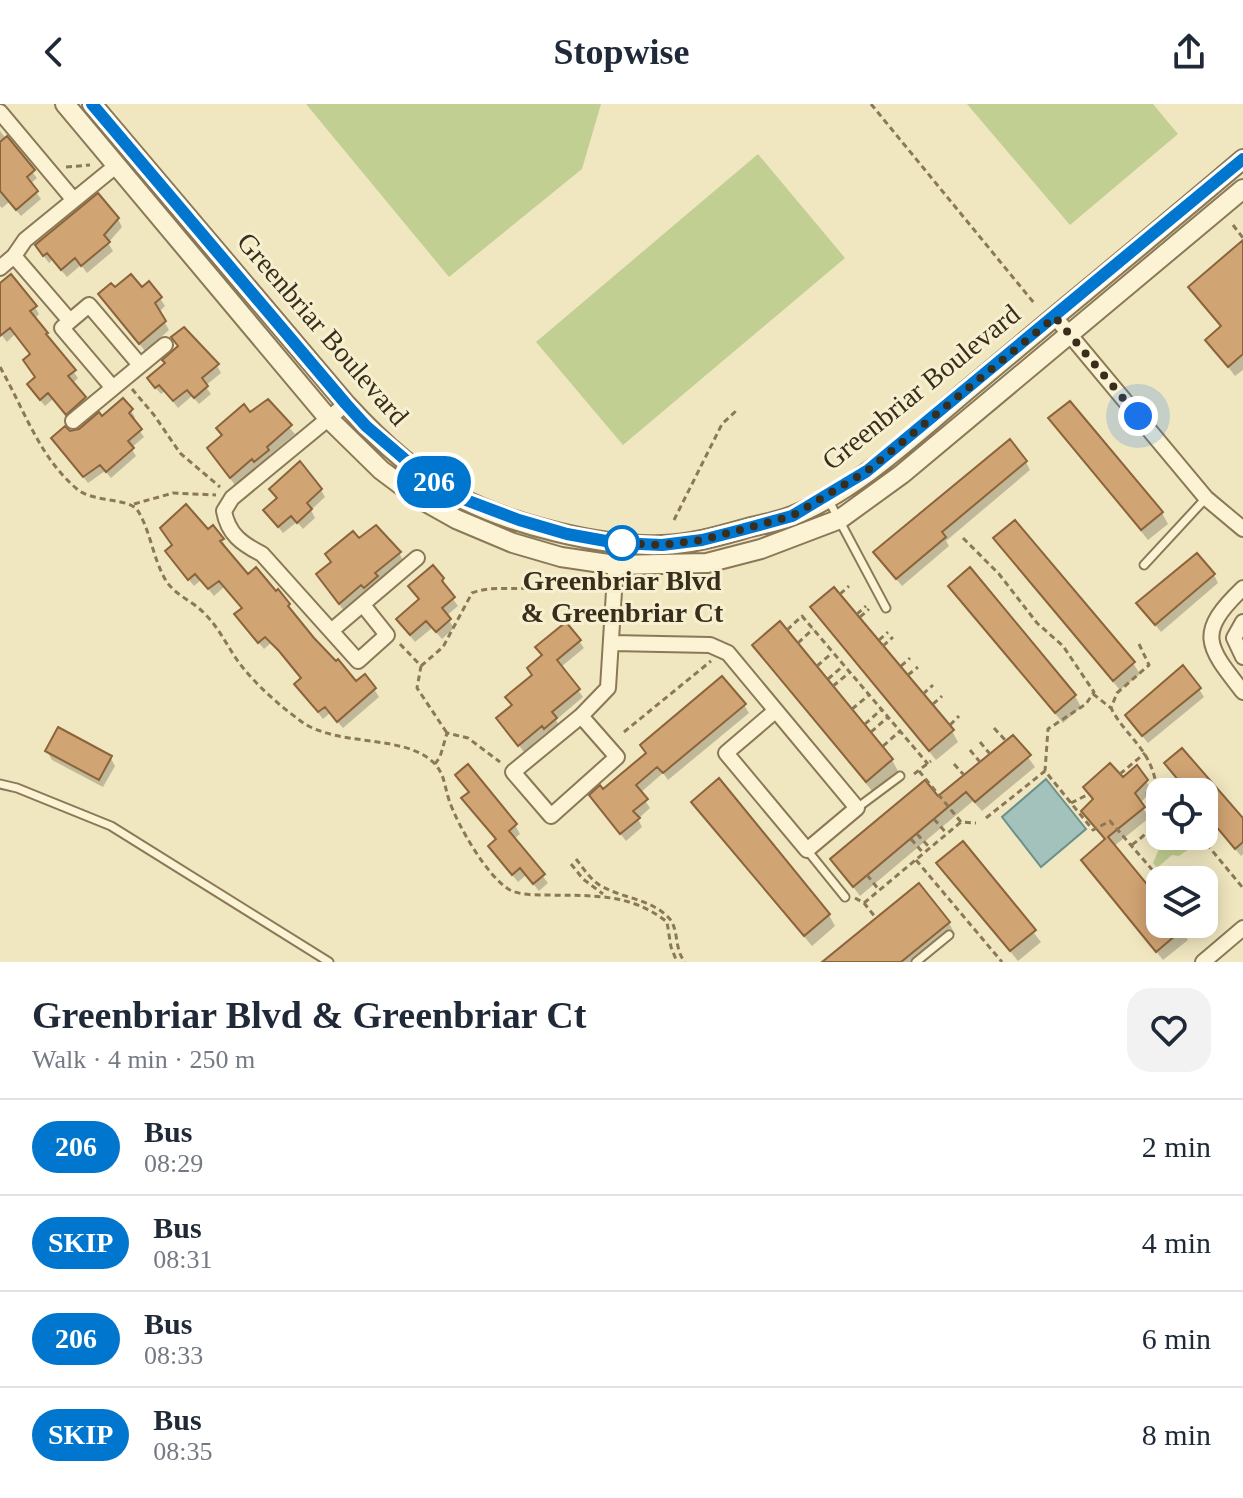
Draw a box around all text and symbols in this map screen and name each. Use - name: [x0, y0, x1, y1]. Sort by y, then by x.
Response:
- icon: back: [32, 30, 76, 74]
- icon: share: [1167, 30, 1211, 74]
- text: Stopwise: [553, 32, 690, 72]
- street label: Greenbriar Boulevard: [231, 226, 415, 432]
- street label: Greenbriar Boulevard: [816, 298, 1026, 476]
- your location: [1118, 396, 1158, 436]
- line badge: 206: [388, 456, 480, 508]
- text: 206: [413, 466, 455, 497]
- marker: Greenbriar Blvd & Greenbriar Ct: [605, 526, 639, 560]
- place label: Greenbriar Blvd & Greenbriar Ct: [521, 565, 724, 628]
- map controls: [1146, 778, 1218, 938]
- button: locate: [1146, 778, 1218, 850]
- button: layers: [1146, 866, 1218, 938]
- button: heart: [1127, 988, 1211, 1072]
- text: Greenbriar Blvd & Greenbriar Ct: [32, 994, 586, 1036]
- text: Walk · 4 min · 250 m: [32, 1045, 255, 1074]
- text: Bus: [144, 1115, 192, 1148]
- text: 2 min: [1142, 1130, 1211, 1163]
- text: 206: [55, 1131, 97, 1162]
- text: 08:29: [144, 1149, 203, 1178]
- text: Bus: [153, 1211, 202, 1244]
- text: 4 min: [1142, 1226, 1211, 1259]
- text: SKIP: [48, 1227, 113, 1258]
- text: 08:31: [153, 1245, 213, 1274]
- text: Bus: [144, 1307, 192, 1340]
- text: 6 min: [1142, 1322, 1211, 1355]
- text: 206: [55, 1323, 97, 1354]
- text: 08:33: [144, 1341, 203, 1370]
- text: Bus: [153, 1403, 202, 1436]
- text: 8 min: [1142, 1418, 1211, 1451]
- text: SKIP: [48, 1419, 113, 1450]
- text: 08:35: [153, 1437, 213, 1466]

